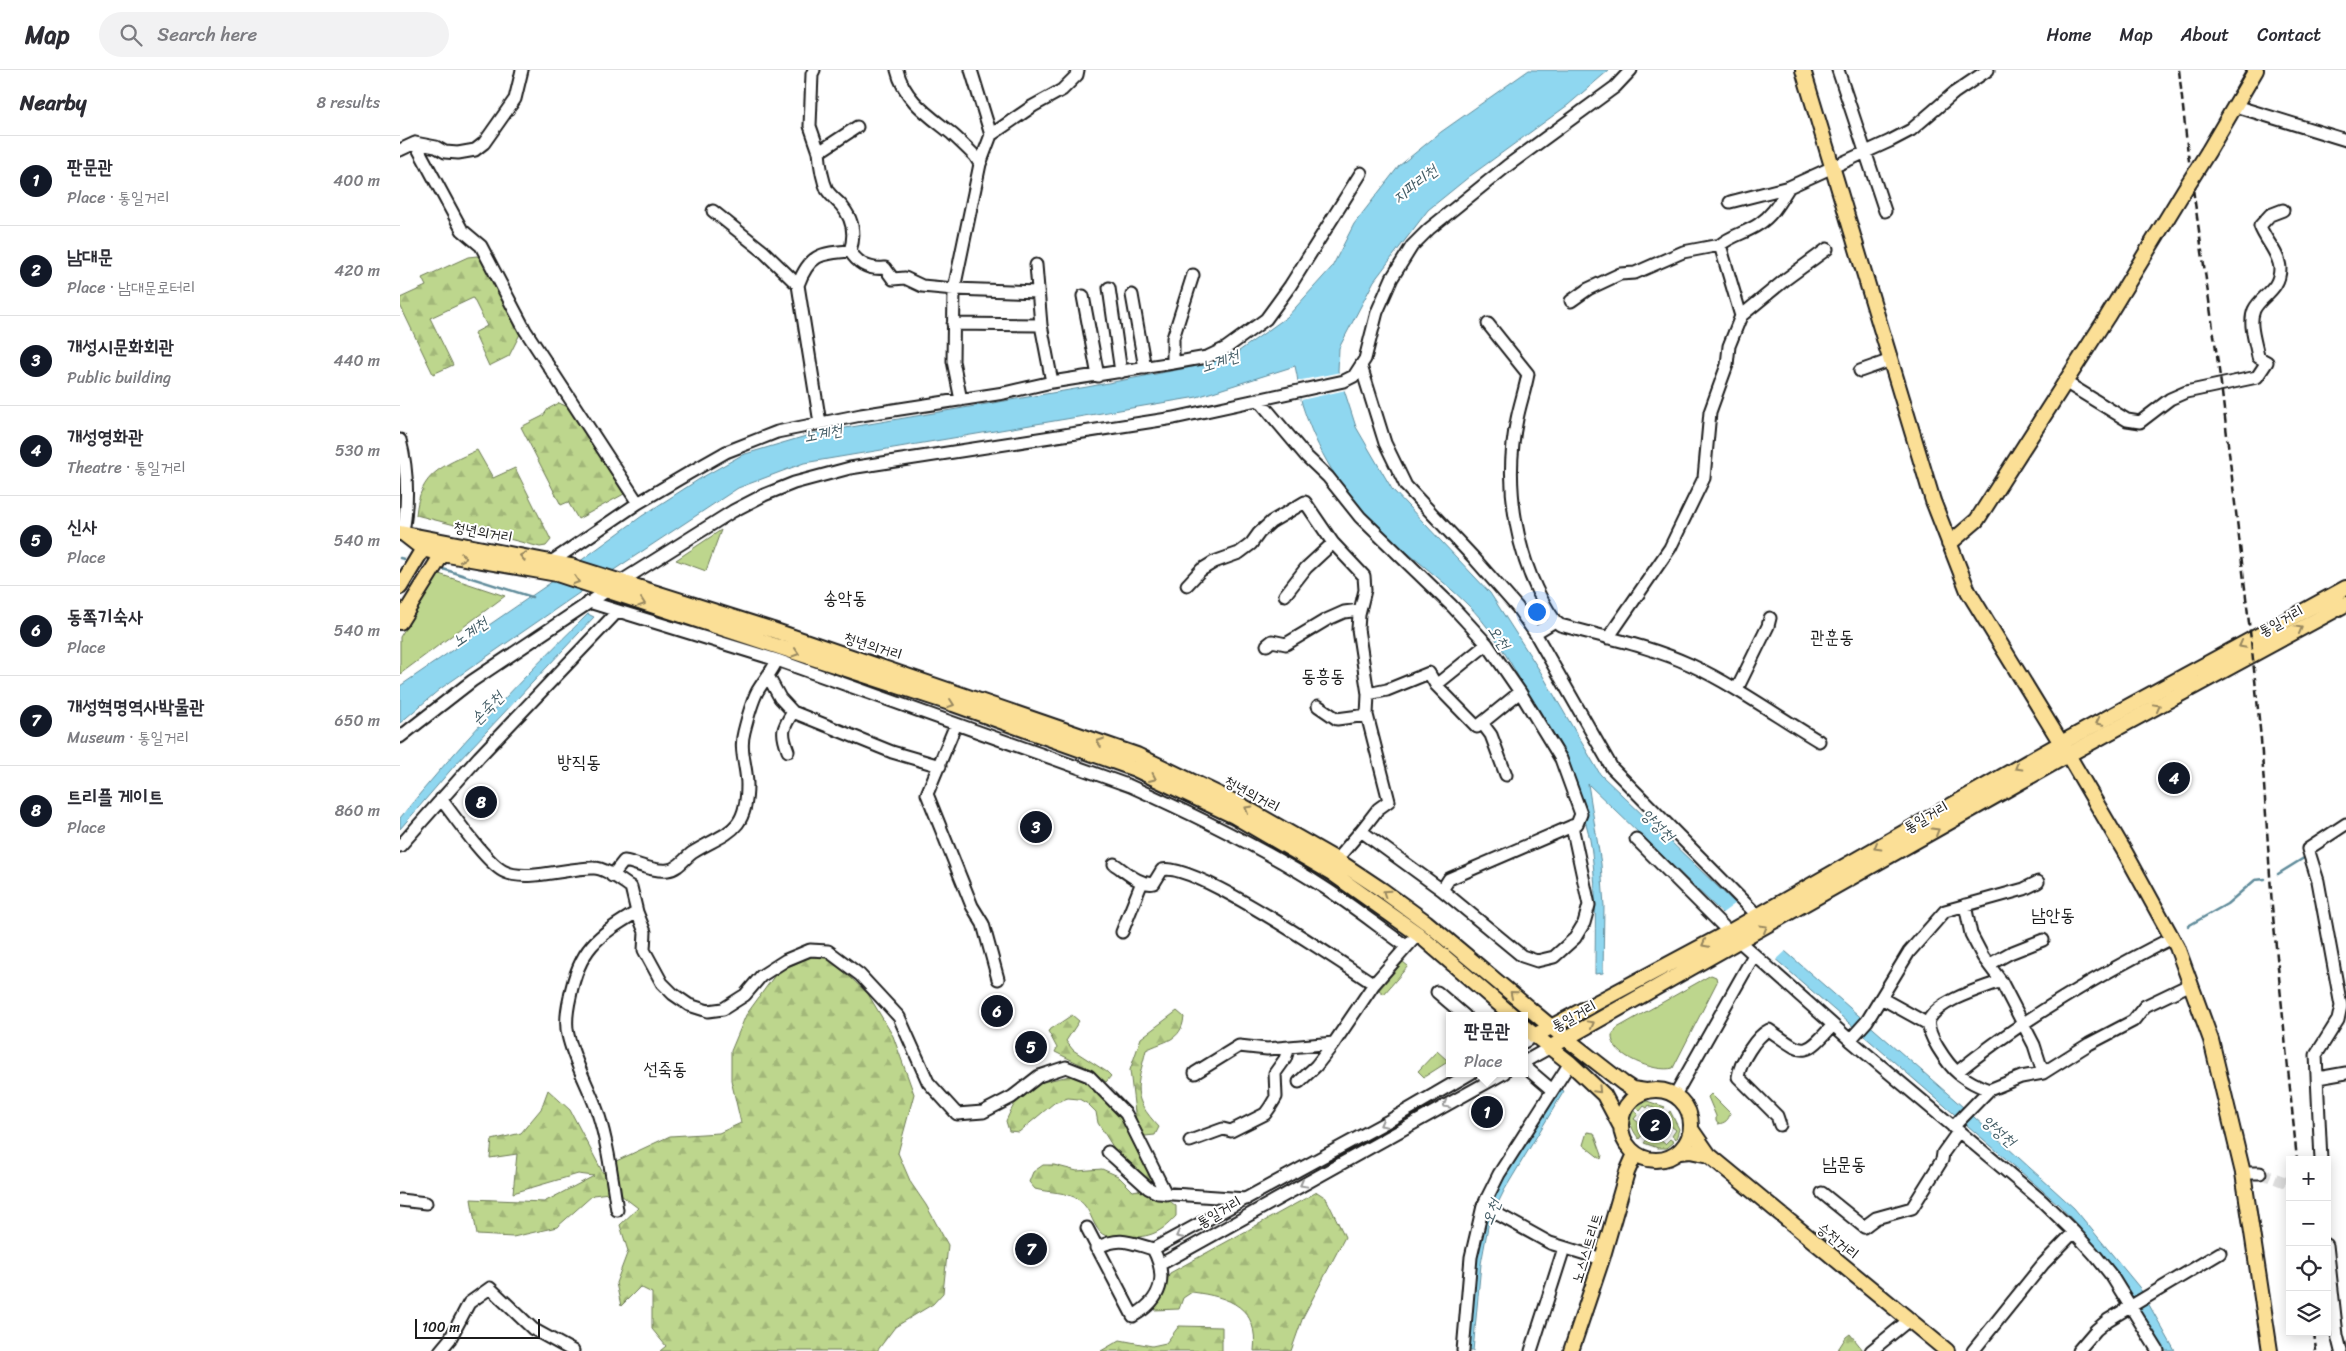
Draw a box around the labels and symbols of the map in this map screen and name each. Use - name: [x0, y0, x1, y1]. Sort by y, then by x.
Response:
- water label: 지파리천: [1386, 155, 1446, 211]
- water label: 노계천: [1197, 341, 1245, 381]
- water label: 노계천: [801, 415, 847, 451]
- street label: 청년의거리: [451, 513, 515, 551]
- one-way arrow: [458, 552, 467, 562]
- one-way arrow: [518, 552, 527, 562]
- one-way arrow: [571, 575, 580, 585]
- district label: 송악동: [823, 582, 867, 614]
- one-way arrow: [637, 597, 646, 607]
- street label: 통일거리: [2254, 598, 2308, 644]
- your location: [1524, 599, 1550, 625]
- water label: 노계천: [446, 608, 496, 655]
- water label: 오천: [1480, 618, 1519, 657]
- district label: 관훈동: [1810, 621, 1854, 653]
- street label: 청년의거리: [840, 624, 906, 668]
- one-way arrow: [2294, 625, 2303, 635]
- one-way arrow: [2238, 639, 2247, 649]
- one-way arrow: [792, 647, 800, 657]
- district label: 동흥동: [1301, 660, 1345, 692]
- water label: 손죽천: [463, 683, 512, 732]
- one-way arrow: [946, 698, 954, 708]
- one-way arrow: [2151, 703, 2160, 713]
- one-way arrow: [2095, 716, 2104, 726]
- one-way arrow: [1096, 738, 1105, 748]
- district label: 방직동: [557, 746, 601, 778]
- pin: 4: [2158, 759, 2190, 797]
- one-way arrow: [2015, 761, 2024, 771]
- street label: 청년의거리: [1219, 768, 1285, 820]
- one-way arrow: [1148, 771, 1157, 782]
- pin: 8: [465, 783, 497, 821]
- street label: 통일거리: [1899, 794, 1953, 840]
- water label: 양성천: [1634, 801, 1683, 850]
- one-way arrow: [1244, 805, 1253, 815]
- pin: 3: [1020, 808, 1052, 846]
- one-way arrow: [1930, 827, 1939, 837]
- one-way arrow: [1874, 841, 1883, 851]
- one-way arrow: [1382, 890, 1392, 899]
- district label: 남안동: [2031, 899, 2075, 931]
- one-way arrow: [1758, 925, 1767, 935]
- one-way arrow: [1701, 938, 1710, 948]
- one-way arrow: [1510, 991, 1519, 1000]
- pin: 6: [981, 992, 1013, 1030]
- street label: 통일거리: [1547, 993, 1601, 1039]
- one-way arrow: [1586, 1020, 1595, 1030]
- pin: 5: [1015, 1028, 1047, 1066]
- district label: 선죽동: [643, 1053, 687, 1085]
- one-way arrow: [1592, 1084, 1601, 1093]
- pin: 1: [1471, 1093, 1503, 1131]
- one-way arrow: [1442, 1099, 1451, 1109]
- pin: 2: [1639, 1106, 1671, 1144]
- water label: 양성천: [1975, 1107, 2025, 1156]
- one-way arrow: [1380, 1118, 1389, 1128]
- district label: 남문동: [1822, 1148, 1866, 1180]
- one-way arrow: [1300, 1177, 1309, 1187]
- street label: 통일거리: [1192, 1189, 1246, 1235]
- water label: 오천: [1473, 1193, 1510, 1229]
- street label: 노스스트리트: [1564, 1210, 1610, 1286]
- street label: 승전거리: [1811, 1216, 1865, 1266]
- one-way arrow: [1175, 1229, 1184, 1239]
- pin: 7: [1015, 1230, 1047, 1268]
- scale bar: [415, 1316, 540, 1339]

